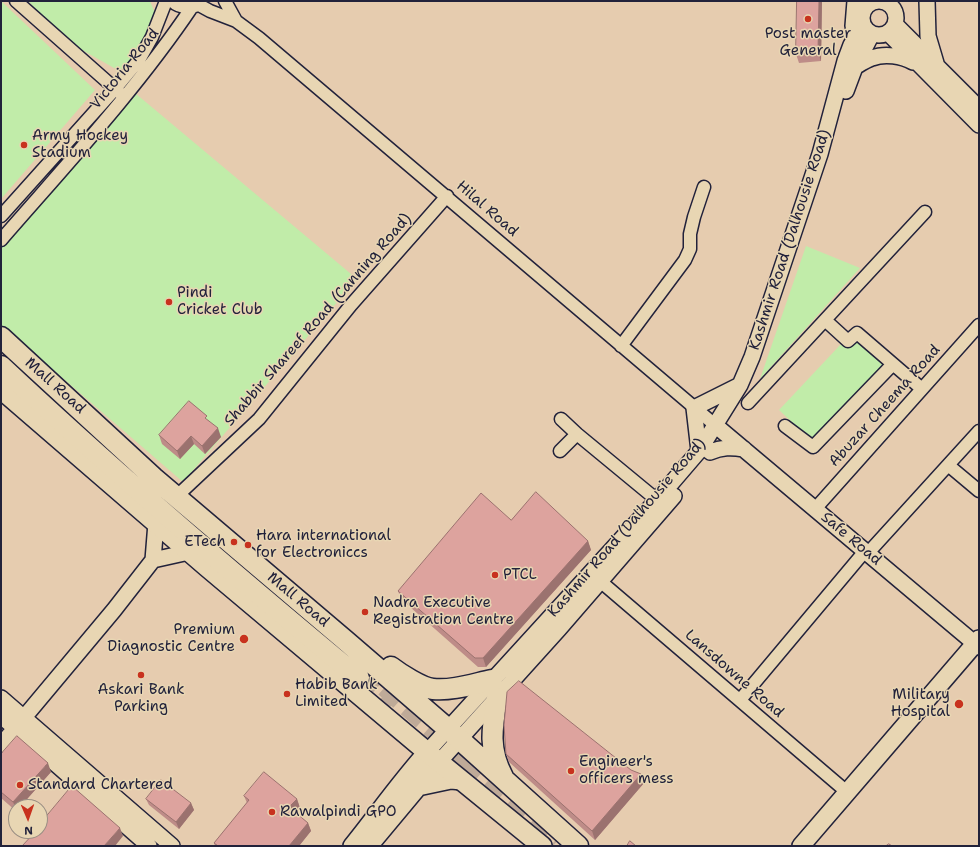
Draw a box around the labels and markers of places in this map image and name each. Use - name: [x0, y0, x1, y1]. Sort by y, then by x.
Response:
- marker: Post master General: [803, 14, 813, 24]
- place label: Post master General: [765, 25, 851, 60]
- place label: Army Hockey Stadium: [32, 127, 128, 162]
- marker: Army Hockey Stadium: [19, 140, 29, 150]
- place label: Pindi Cricket Club: [177, 284, 262, 319]
- marker: Pindi Cricket Club: [164, 297, 174, 307]
- place label: Hara international for Electroniccs: [256, 527, 391, 562]
- place label: ETech: [184, 533, 226, 551]
- marker: ETech: [229, 537, 239, 547]
- marker: Hara international for Electroniccs: [243, 540, 253, 550]
- place label: PTCL: [503, 566, 537, 584]
- marker: PTCL: [490, 570, 500, 580]
- place label: Nadra Executive Registration Centre: [373, 594, 514, 629]
- marker: Nadra Executive Registration Centre: [360, 607, 370, 617]
- place label: Premium Diagnostic Centre: [107, 621, 235, 656]
- marker: Premium Diagnostic Centre: [238, 633, 250, 645]
- marker: Askari Bank Parking: [136, 670, 146, 680]
- place label: Habib Bank Limited: [295, 676, 378, 711]
- place label: Askari Bank Parking: [97, 681, 185, 716]
- place label: Military Hospital: [891, 686, 950, 721]
- marker: Habib Bank Limited: [282, 689, 292, 699]
- marker: Military Hospital: [953, 698, 965, 710]
- place label: Engineer's officers mess: [579, 753, 674, 788]
- marker: Engineer's officers mess: [566, 766, 576, 776]
- place label: Standard Chartered: [28, 776, 173, 794]
- marker: Standard Chartered: [15, 780, 25, 790]
- place label: Rawalpindi GPO: [280, 803, 397, 821]
- marker: Rawalpindi GPO: [267, 807, 277, 817]

